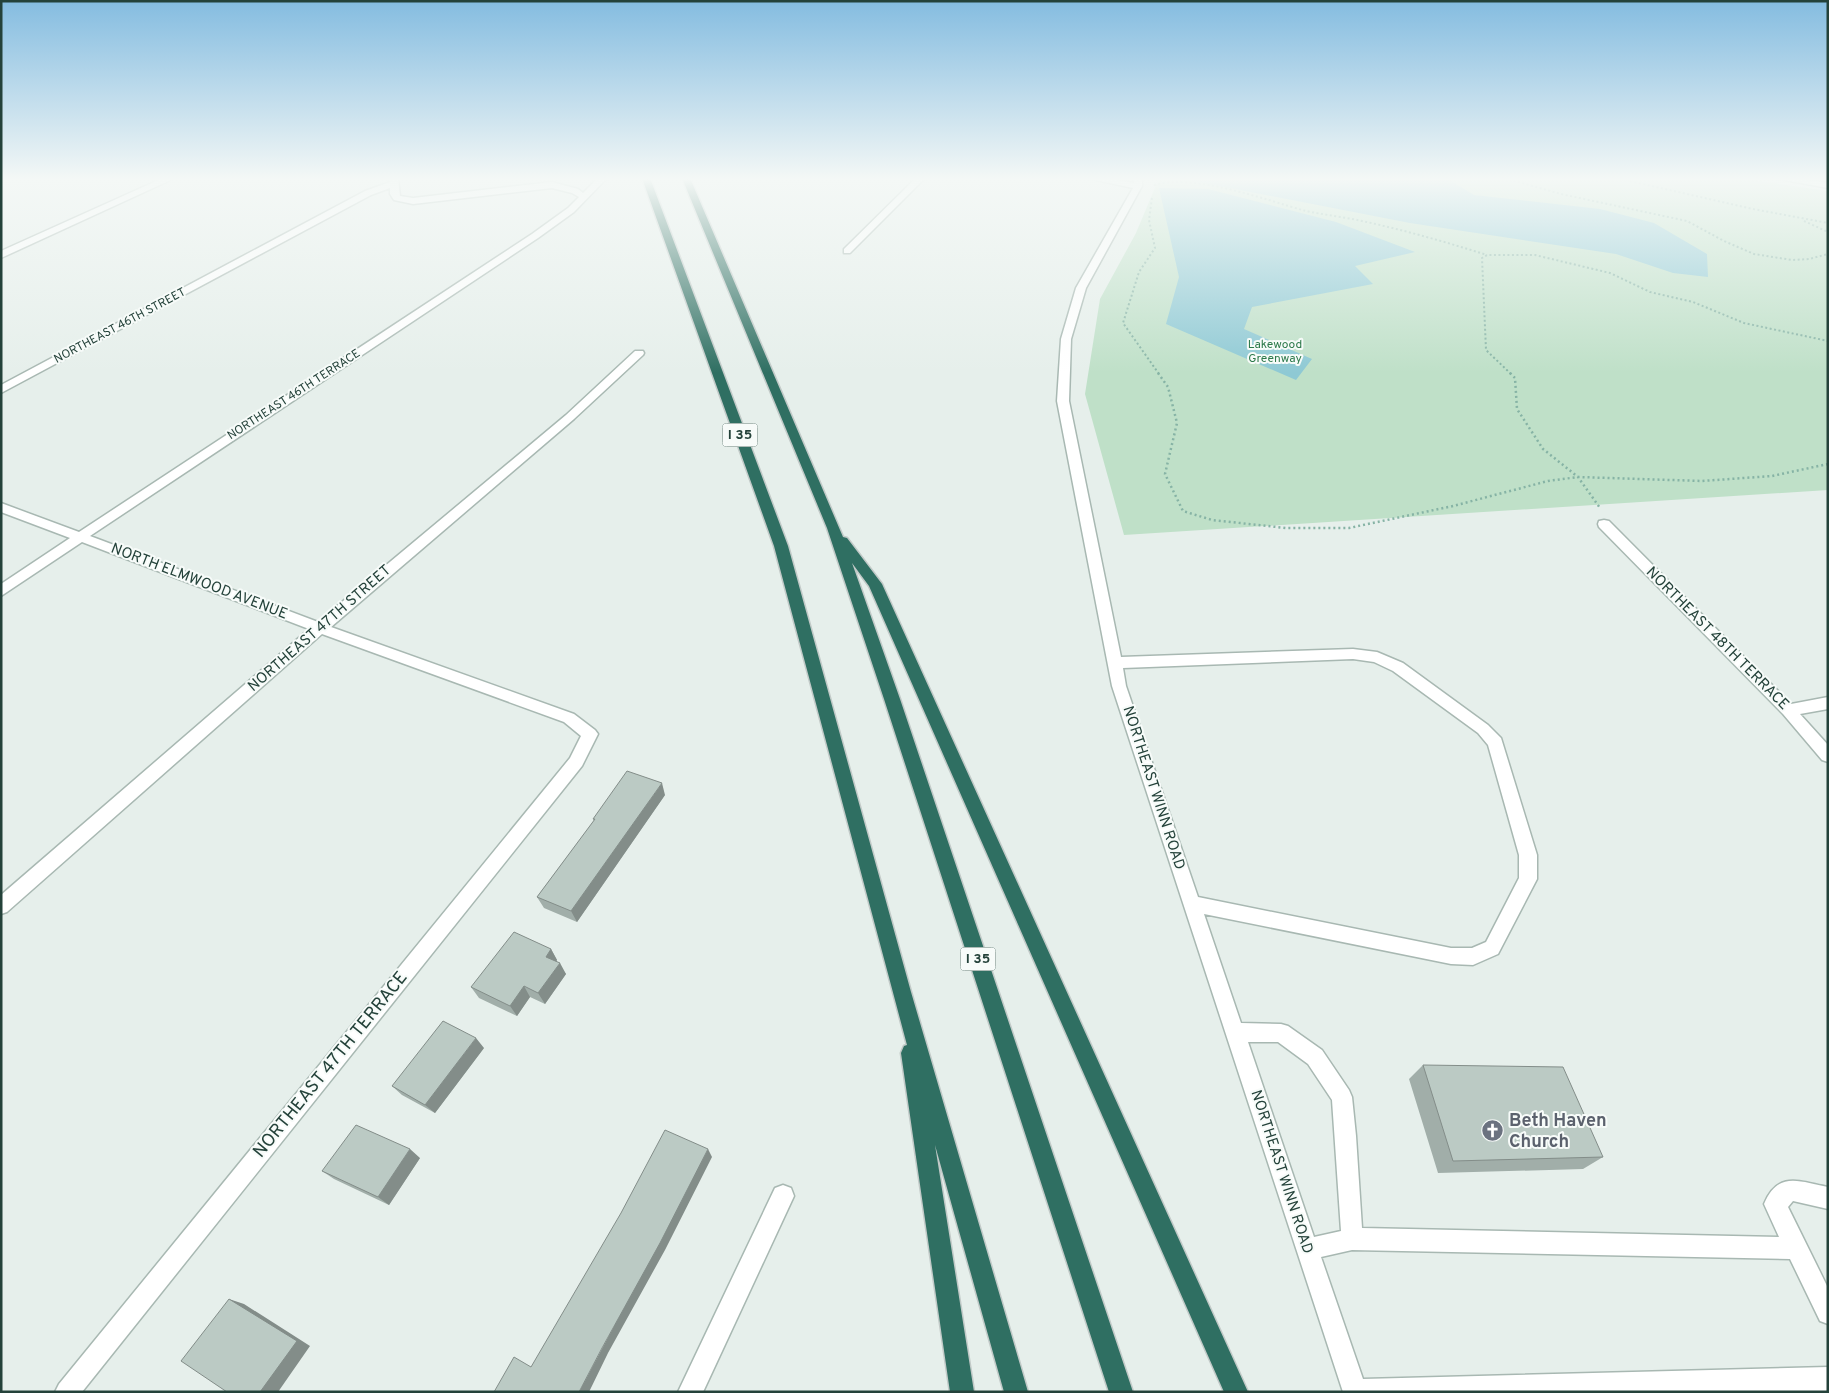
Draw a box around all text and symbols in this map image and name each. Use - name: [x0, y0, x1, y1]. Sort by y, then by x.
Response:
- street label: NORTHEAST 46TH STREET: [51, 284, 189, 368]
- park label: Lakewood Greenway: [1248, 337, 1302, 367]
- street label: NORTHEAST 46TH TERRACE: [224, 346, 364, 444]
- road number: I 35: [722, 424, 758, 446]
- street label: NORTH ELMWOOD AVENUE: [108, 539, 290, 625]
- street label: NORTHEAST 47TH STREET: [244, 562, 396, 696]
- street label: NORTHEAST 48TH TERRACE: [1641, 563, 1793, 715]
- street label: NORTHEAST WINN ROAD: [1118, 704, 1188, 872]
- road number: I 35: [960, 948, 996, 971]
- street label: NORTHEAST 47TH TERRACE: [249, 967, 413, 1163]
- street label: NORTHEAST WINN ROAD: [1246, 1088, 1316, 1256]
- place label: Beth Haven Church: [1509, 1110, 1607, 1154]
- church icon: Beth Haven Church: [1481, 1119, 1505, 1143]

